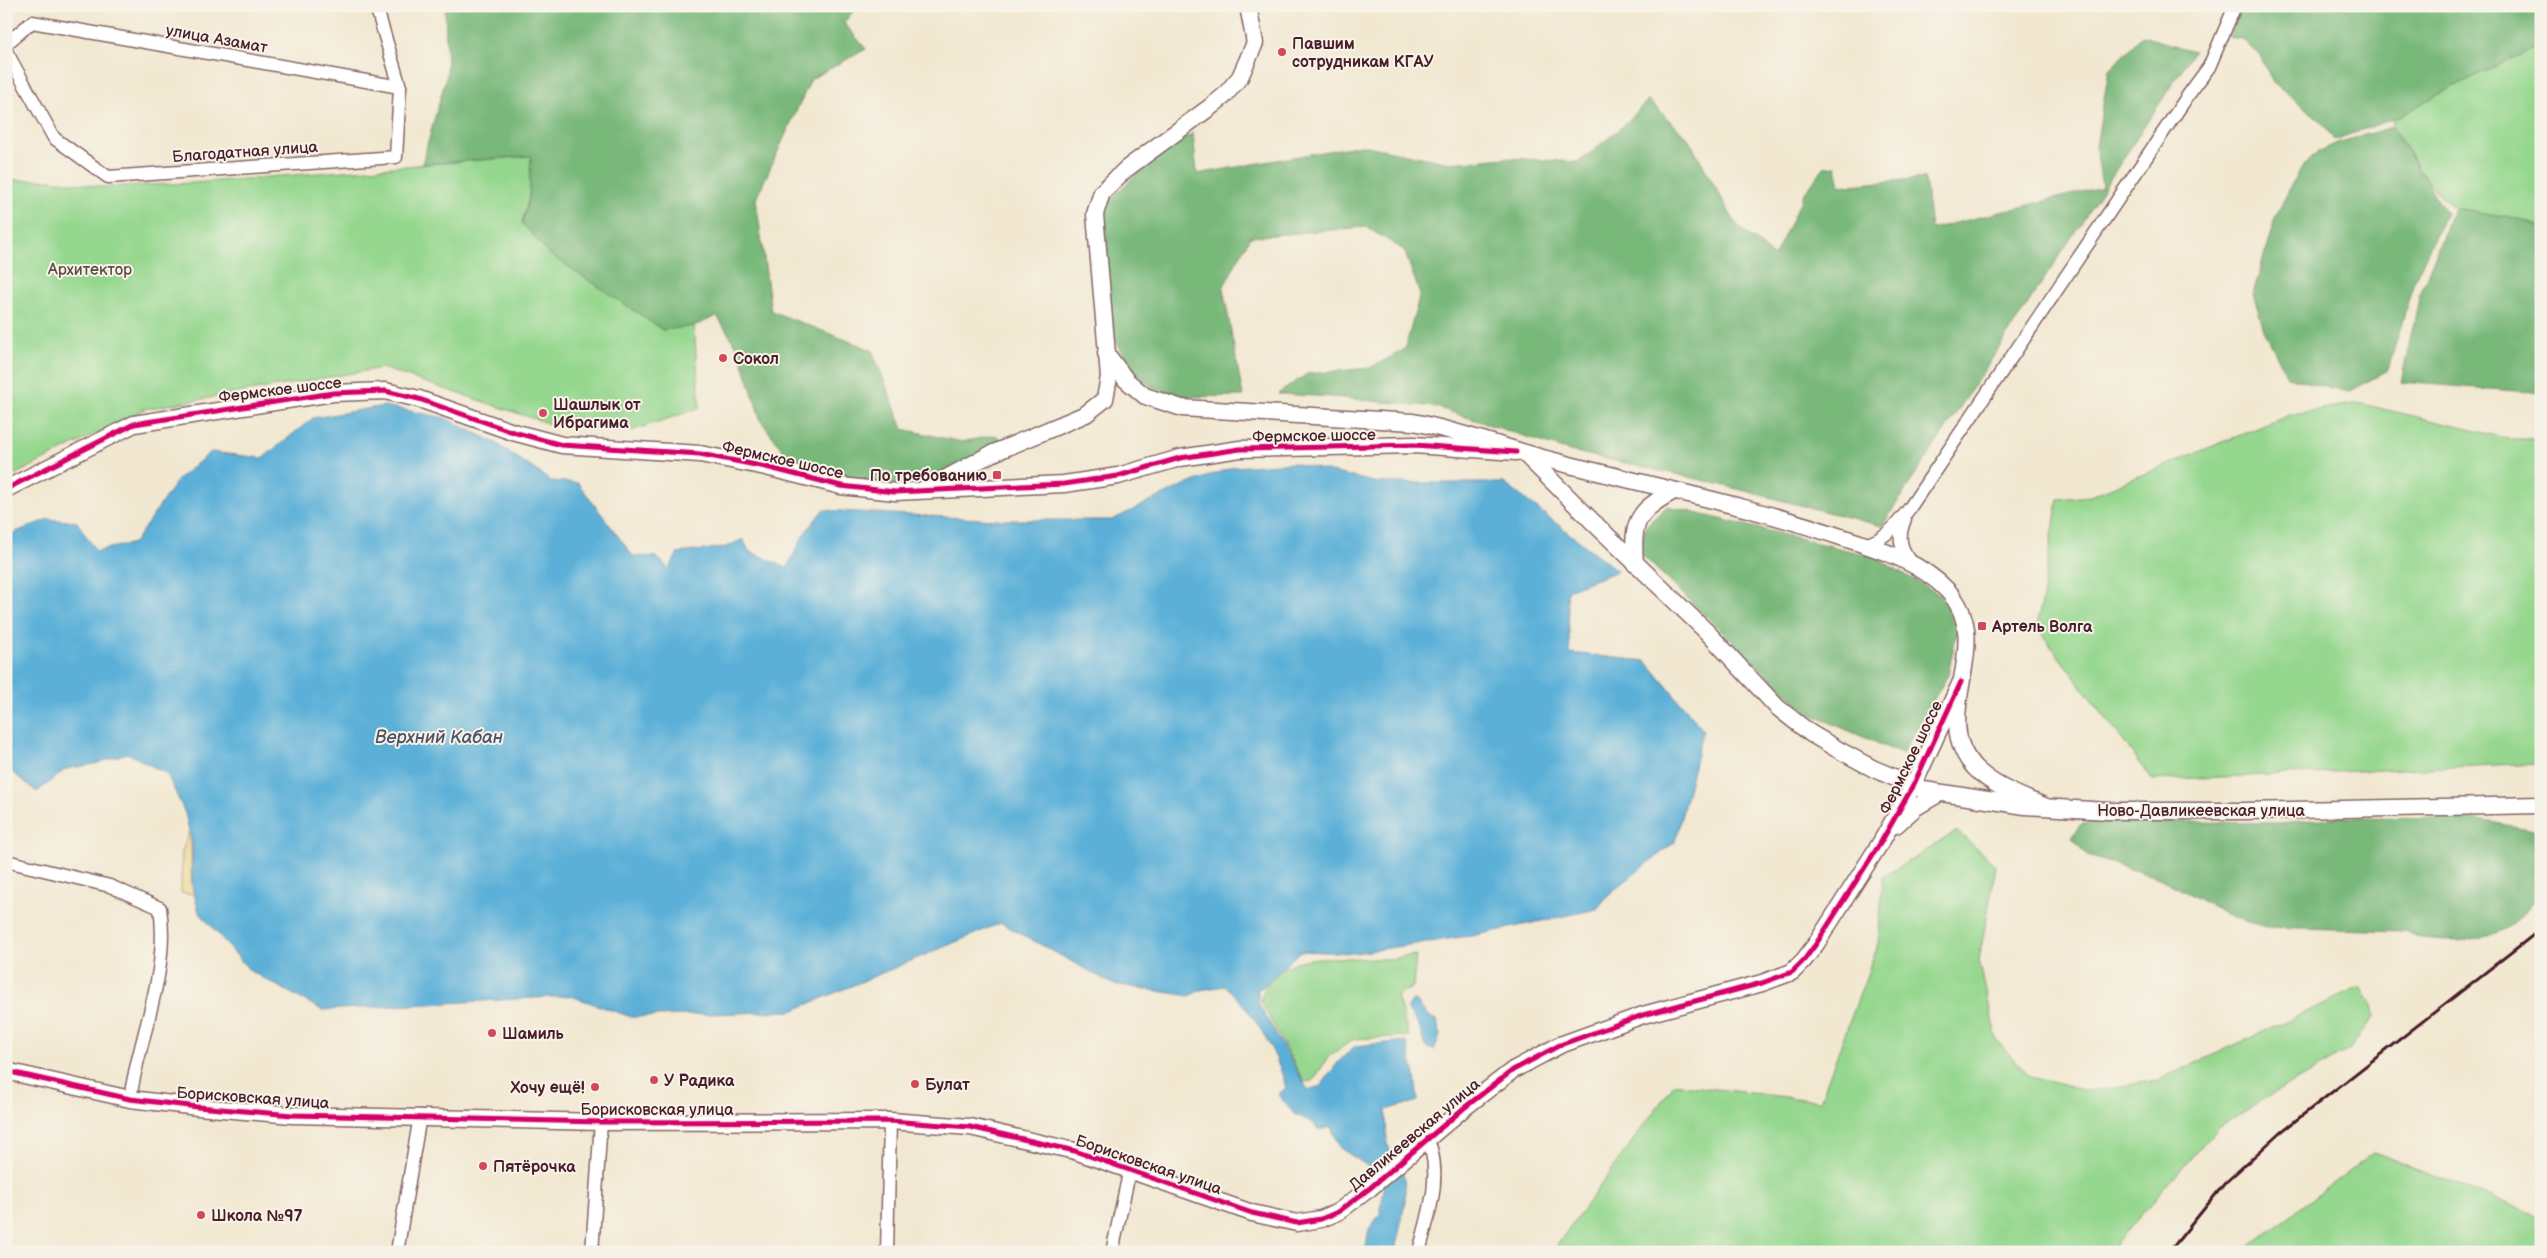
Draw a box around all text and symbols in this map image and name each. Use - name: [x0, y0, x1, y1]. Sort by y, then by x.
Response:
- street label: улица Азамат: [164, 21, 270, 58]
- place label: Павшим сотрудникам КГАУ: [1292, 35, 1434, 72]
- marker: Павшим сотрудникам КГАУ: [1276, 46, 1288, 58]
- street label: Благодатная улица: [172, 138, 319, 167]
- park label: Архитектор: [47, 261, 132, 280]
- place label: Сокол: [733, 350, 779, 369]
- marker: Сокол: [717, 352, 729, 364]
- street label: Фермское шоссе: [218, 374, 343, 407]
- place label: Шашлык от Ибрагима: [553, 396, 641, 433]
- marker: Шашлык от Ибрагима: [537, 407, 549, 419]
- street label: Фермское шоссе: [1252, 426, 1376, 447]
- street label: Фермское шоссе: [720, 437, 845, 484]
- place label: По требованию: [870, 467, 987, 486]
- marker: По требованию: [991, 469, 1003, 481]
- place label: Артель Волга: [1991, 618, 2093, 637]
- marker: Артель Волга: [1976, 620, 1988, 632]
- street label: Фермское шоссе: [1876, 698, 1947, 817]
- water label: Верхний Кабан: [375, 727, 503, 748]
- street label: Ново-Давликеевская улица: [2097, 802, 2305, 821]
- place label: Шамиль: [502, 1025, 565, 1044]
- marker: Шамиль: [486, 1027, 498, 1039]
- place label: У Радика: [664, 1072, 735, 1091]
- marker: У Радика: [648, 1074, 660, 1086]
- street label: Давликеевская улица: [1346, 1075, 1485, 1195]
- place label: Булат: [925, 1076, 970, 1095]
- marker: Булат: [909, 1078, 921, 1090]
- place label: Хочу ещё!: [509, 1079, 585, 1098]
- marker: Хочу ещё!: [589, 1081, 601, 1093]
- street label: Борисковская улица: [176, 1084, 331, 1113]
- street label: Борисковская улица: [580, 1101, 734, 1120]
- street label: Борисковская улица: [1073, 1131, 1225, 1200]
- place label: Пятёрочка: [493, 1158, 576, 1177]
- marker: Пятёрочка: [477, 1160, 489, 1172]
- place label: Школа №97: [211, 1207, 303, 1226]
- marker: Школа №97: [195, 1209, 207, 1221]

